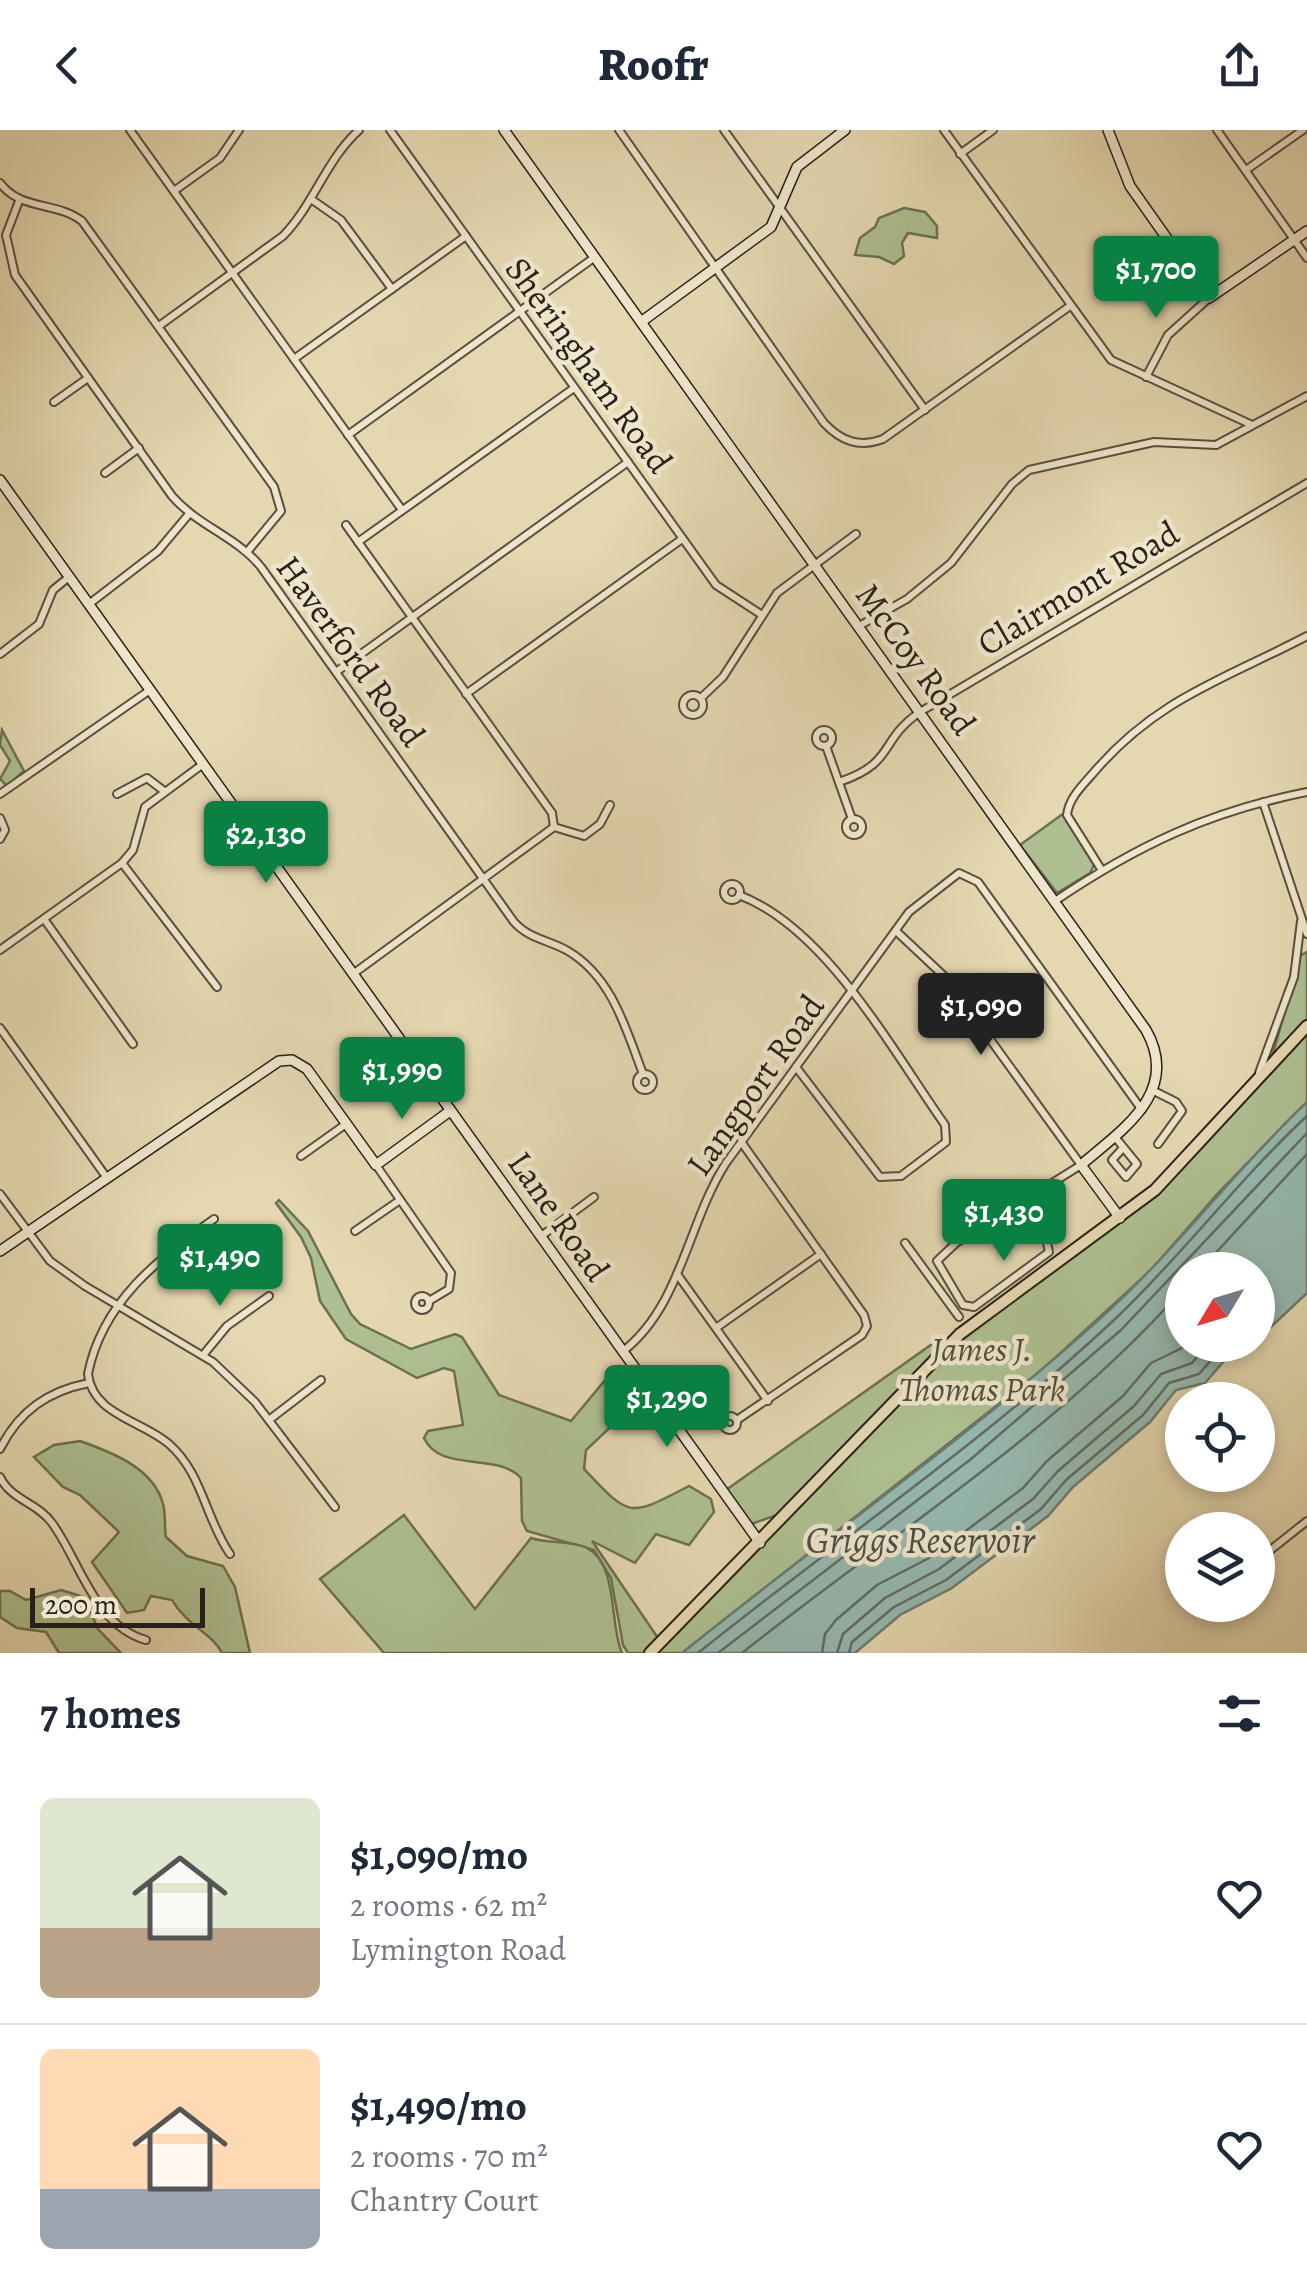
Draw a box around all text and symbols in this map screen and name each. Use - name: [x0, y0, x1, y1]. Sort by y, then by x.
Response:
- text: Roofr: [598, 34, 709, 96]
- icon: back: [40, 38, 95, 93]
- icon: share: [1212, 38, 1267, 93]
- pin: $1,700: [1075, 236, 1237, 321]
- text: $1,700: [1116, 246, 1196, 290]
- street label: Sheringham Road: [494, 247, 684, 483]
- street label: Clairmont Road: [968, 509, 1188, 667]
- street label: Haverford Road: [265, 546, 437, 756]
- street label: McCoy Road: [844, 573, 988, 745]
- pin: $2,130: [185, 801, 347, 886]
- text: $2,130: [226, 811, 306, 855]
- pin: $1,090: [900, 973, 1062, 1058]
- text: $1,090: [940, 983, 1022, 1027]
- street label: Langport Road: [675, 984, 835, 1185]
- pin: $1,990: [321, 1037, 483, 1122]
- text: $1,990: [362, 1047, 442, 1091]
- street label: Lane Road: [497, 1141, 621, 1291]
- pin: $1,430: [923, 1179, 1085, 1264]
- text: $1,430: [964, 1189, 1044, 1233]
- pin: $1,490: [139, 1224, 301, 1309]
- text: $1,490: [180, 1234, 260, 1278]
- north arrow: [1165, 1252, 1275, 1362]
- map controls: [1165, 1252, 1275, 1622]
- park label: James J. Thomas Park: [899, 1325, 1065, 1413]
- pin: $1,290: [586, 1365, 748, 1450]
- text: $1,290: [626, 1375, 708, 1419]
- button: locate: [1165, 1382, 1275, 1492]
- button: layers: [1165, 1512, 1275, 1622]
- water label: Griggs Reservoir: [806, 1514, 1036, 1566]
- scale bar: [30, 1583, 205, 1628]
- text: 200 m: [45, 1586, 117, 1624]
- text: 7 homes: [40, 1685, 181, 1742]
- icon: filters: [1212, 1686, 1267, 1741]
- text: $1,090/mo: [350, 1826, 528, 1883]
- icon: home: [120, 1838, 240, 1958]
- icon: heart: [1212, 1871, 1267, 1926]
- text: 2 rooms · 62 m²: [350, 1883, 547, 1927]
- text: Lymington Road: [350, 1927, 566, 1971]
- text: $1,490/mo: [350, 2077, 527, 2134]
- icon: home: [120, 2089, 240, 2209]
- icon: heart: [1212, 2122, 1267, 2177]
- text: 2 rooms · 70 m²: [350, 2134, 548, 2178]
- text: Chantry Court: [350, 2178, 539, 2222]

